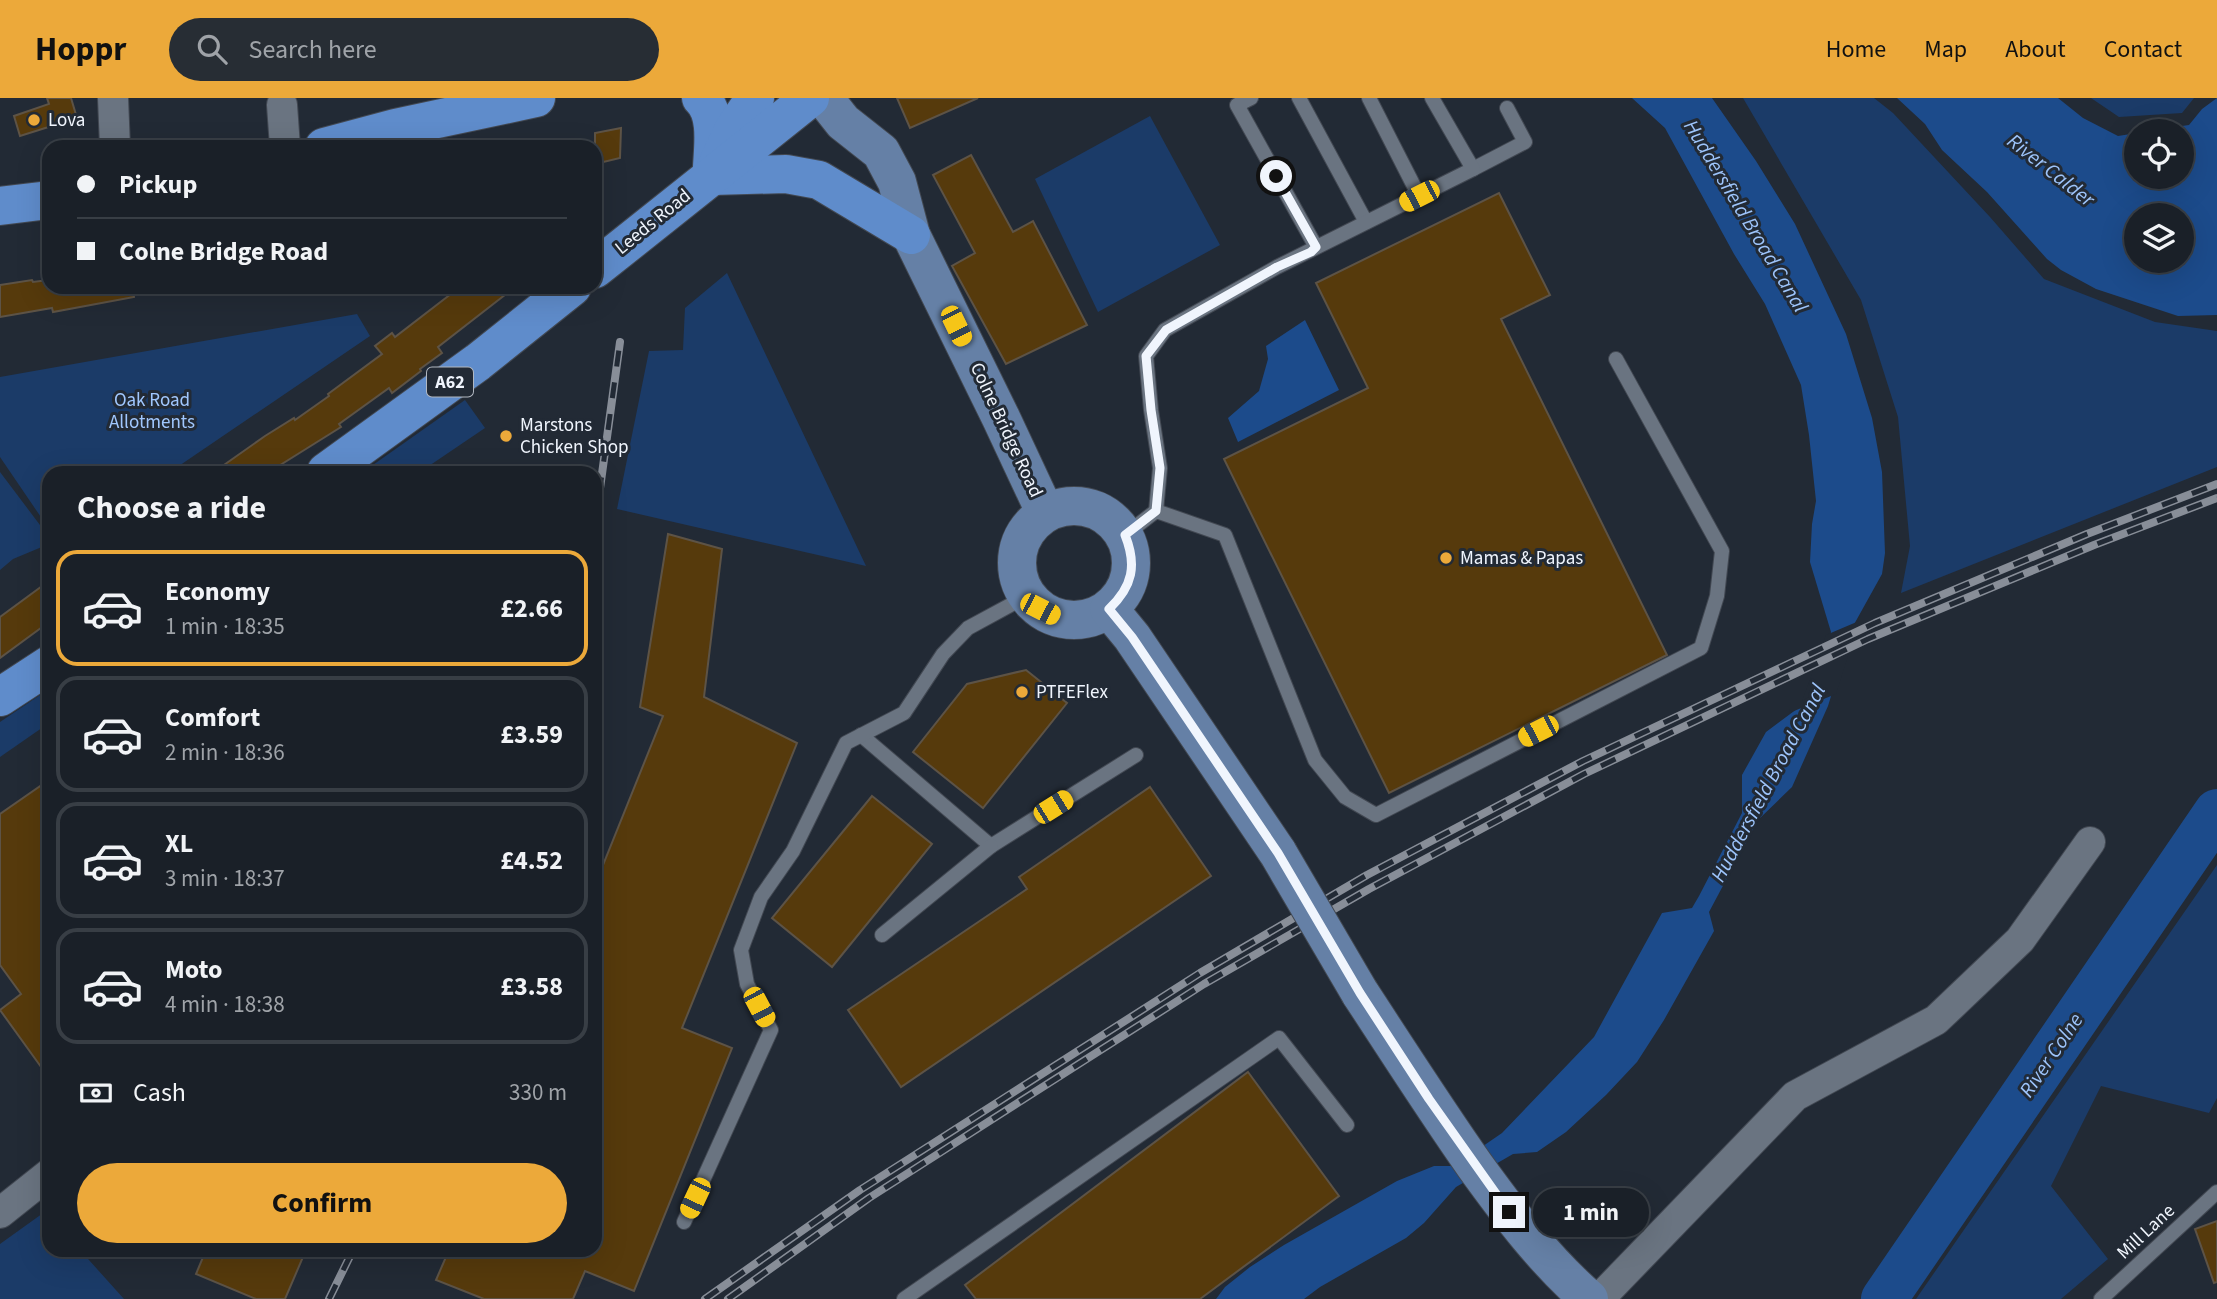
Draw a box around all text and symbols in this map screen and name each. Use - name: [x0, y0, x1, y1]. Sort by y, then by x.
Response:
- search box: [169, 18, 659, 81]
- text: Hoppr: [35, 26, 127, 73]
- icon: search: [193, 30, 231, 68]
- text: Search here: [249, 31, 377, 68]
- text: Home: [1826, 32, 1886, 67]
- text: Map: [1924, 32, 1967, 67]
- text: About: [2005, 32, 2066, 67]
- text: Contact: [2104, 32, 2182, 67]
- place label: Lova: [48, 107, 85, 134]
- marker: Lova: [26, 112, 42, 128]
- water label: Huddersfield Broad Canal: [1676, 114, 1816, 319]
- map controls: [2124, 119, 2194, 273]
- button: locate: [2124, 119, 2194, 189]
- water label: River Calder: [2001, 126, 2102, 214]
- route start: [1260, 160, 1292, 192]
- text: Pickup: [119, 166, 197, 203]
- car: [1396, 177, 1443, 215]
- street label: Leeds Road: [609, 183, 697, 261]
- button: layers: [2124, 203, 2194, 273]
- text: Colne Bridge Road: [119, 233, 328, 270]
- car: [938, 303, 975, 349]
- street label: Colne Bridge Road: [963, 358, 1049, 502]
- road number: A62: [427, 368, 473, 396]
- park label: Oak Road Allotments: [109, 387, 195, 436]
- place label: Marstons Chicken Shop: [520, 412, 629, 461]
- marker: Marstons Chicken Shop: [498, 428, 514, 444]
- text: Choose a ride: [77, 485, 266, 531]
- place label: Mamas & Papas: [1460, 545, 1583, 572]
- marker: Mamas & Papas: [1438, 550, 1454, 566]
- text: Economy: [165, 573, 270, 610]
- icon: car: [81, 577, 144, 640]
- text: £2.66: [500, 590, 563, 627]
- car: [1017, 590, 1064, 628]
- text: 1 min · 18:35: [165, 610, 285, 643]
- water label: Huddersfield Broad Canal: [1703, 678, 1833, 887]
- place label: PTFEFlex: [1036, 679, 1108, 706]
- marker: PTFEFlex: [1014, 684, 1030, 700]
- text: Comfort: [165, 699, 260, 736]
- icon: car: [81, 703, 144, 766]
- car: [1515, 712, 1562, 750]
- text: £3.59: [500, 716, 563, 753]
- text: 2 min · 18:36: [165, 736, 285, 769]
- car: [1030, 787, 1077, 827]
- text: XL: [165, 825, 193, 862]
- icon: car: [81, 829, 144, 892]
- text: £4.52: [500, 842, 563, 879]
- text: 3 min · 18:37: [165, 862, 285, 895]
- text: Moto: [165, 951, 222, 988]
- icon: car: [81, 955, 144, 1018]
- text: £3.58: [500, 968, 563, 1005]
- car: [740, 984, 779, 1030]
- text: 4 min · 18:38: [165, 988, 285, 1021]
- water label: River Colne: [2012, 1007, 2090, 1103]
- icon: cash: [77, 1074, 115, 1112]
- text: Cash: [133, 1074, 186, 1111]
- text: 330 m: [509, 1076, 567, 1109]
- button: Confirm: [77, 1163, 567, 1243]
- car: [677, 1175, 714, 1221]
- callout: 1 min: [1534, 1188, 1649, 1236]
- route end: [1493, 1196, 1525, 1228]
- text: 1 min: [1563, 1196, 1619, 1229]
- street label: Mill Lane: [2111, 1198, 2181, 1266]

